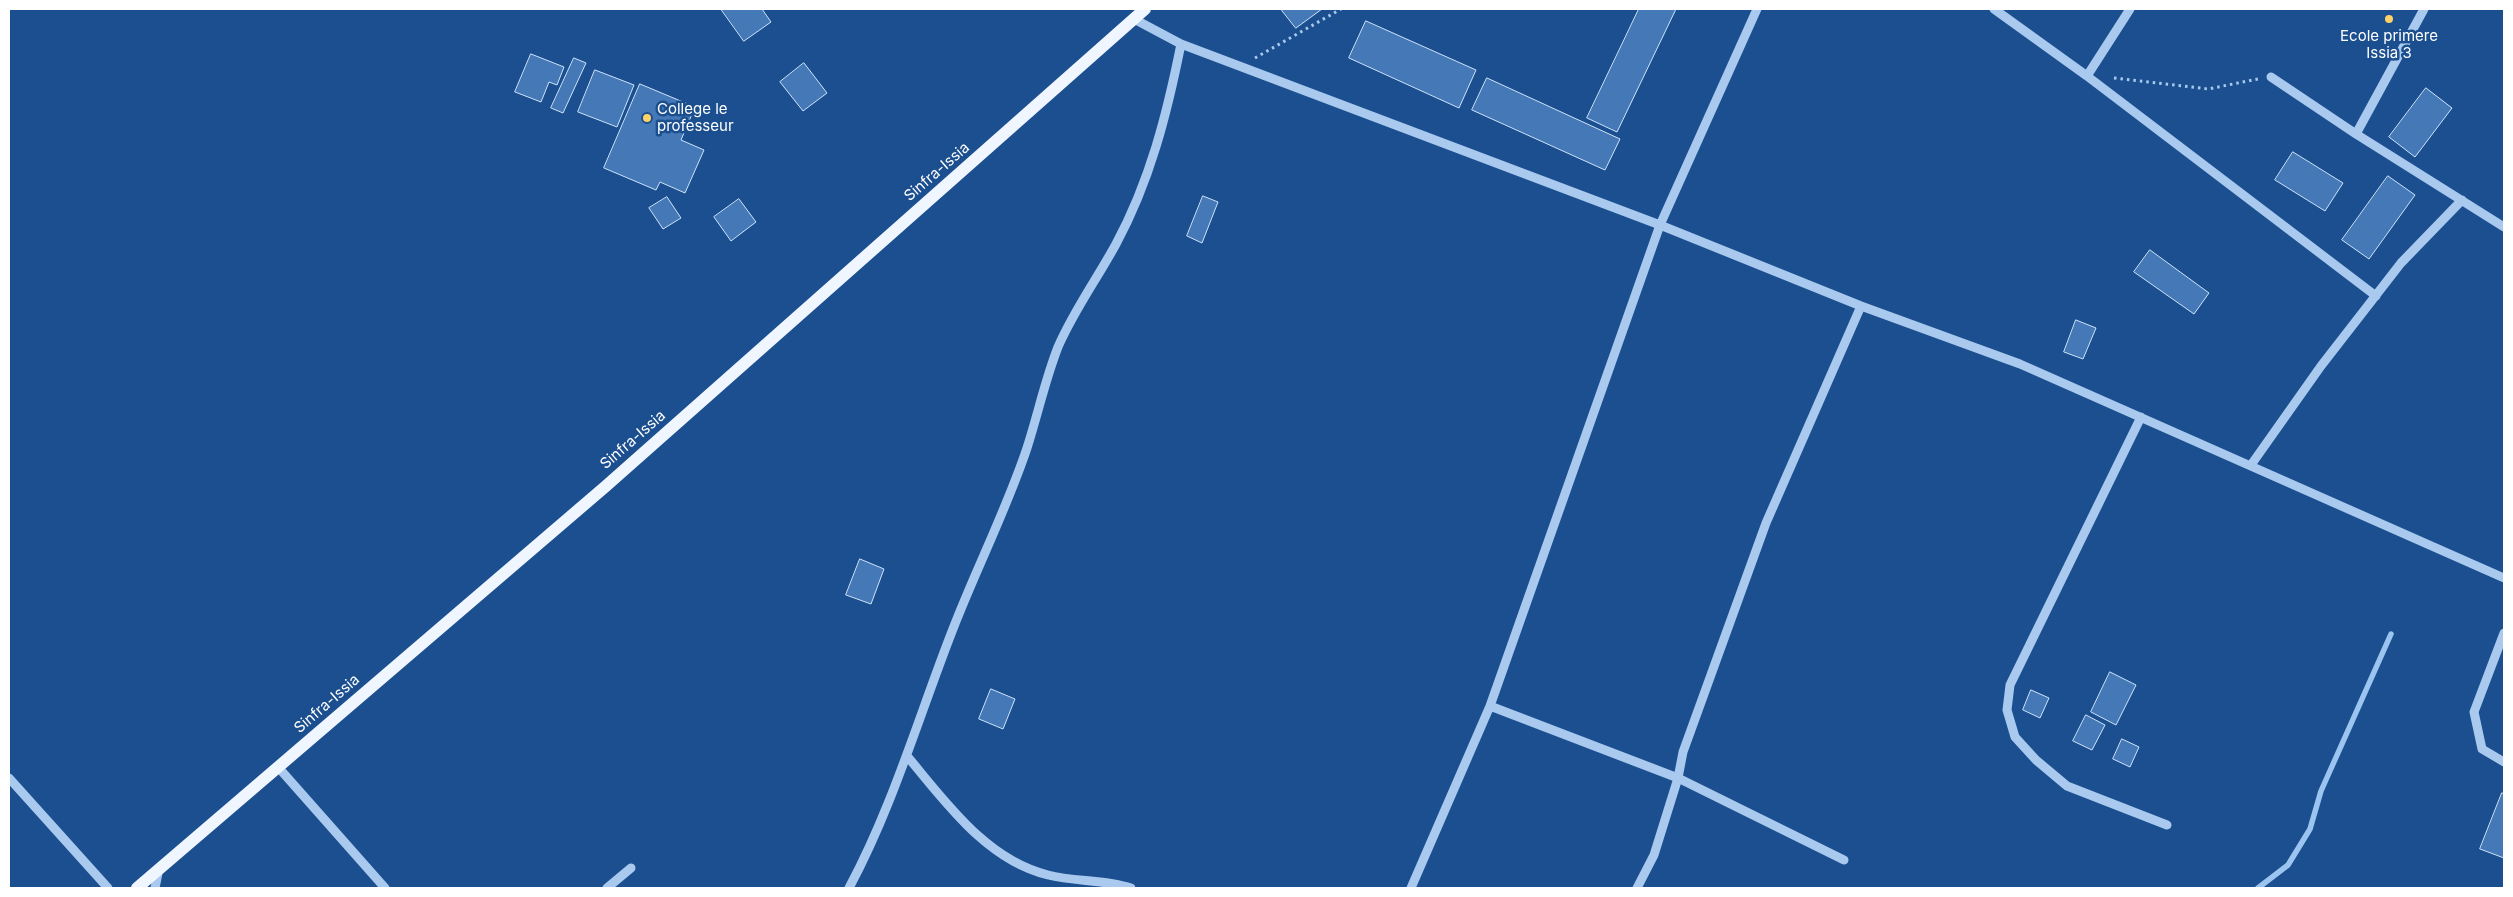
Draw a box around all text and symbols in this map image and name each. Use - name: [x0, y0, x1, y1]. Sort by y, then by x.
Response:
- marker: Ecole primere Issia 3: [2383, 13, 2395, 25]
- place label: Ecole primere Issia 3: [2340, 27, 2438, 62]
- place label: College le professeur: [657, 100, 734, 135]
- marker: College le professeur: [641, 112, 653, 124]
- street label: Sinfra-Issia: [901, 139, 973, 205]
- street label: Sinfra-Issia: [597, 407, 669, 473]
- street label: Sinfra-Issia: [291, 671, 363, 737]

